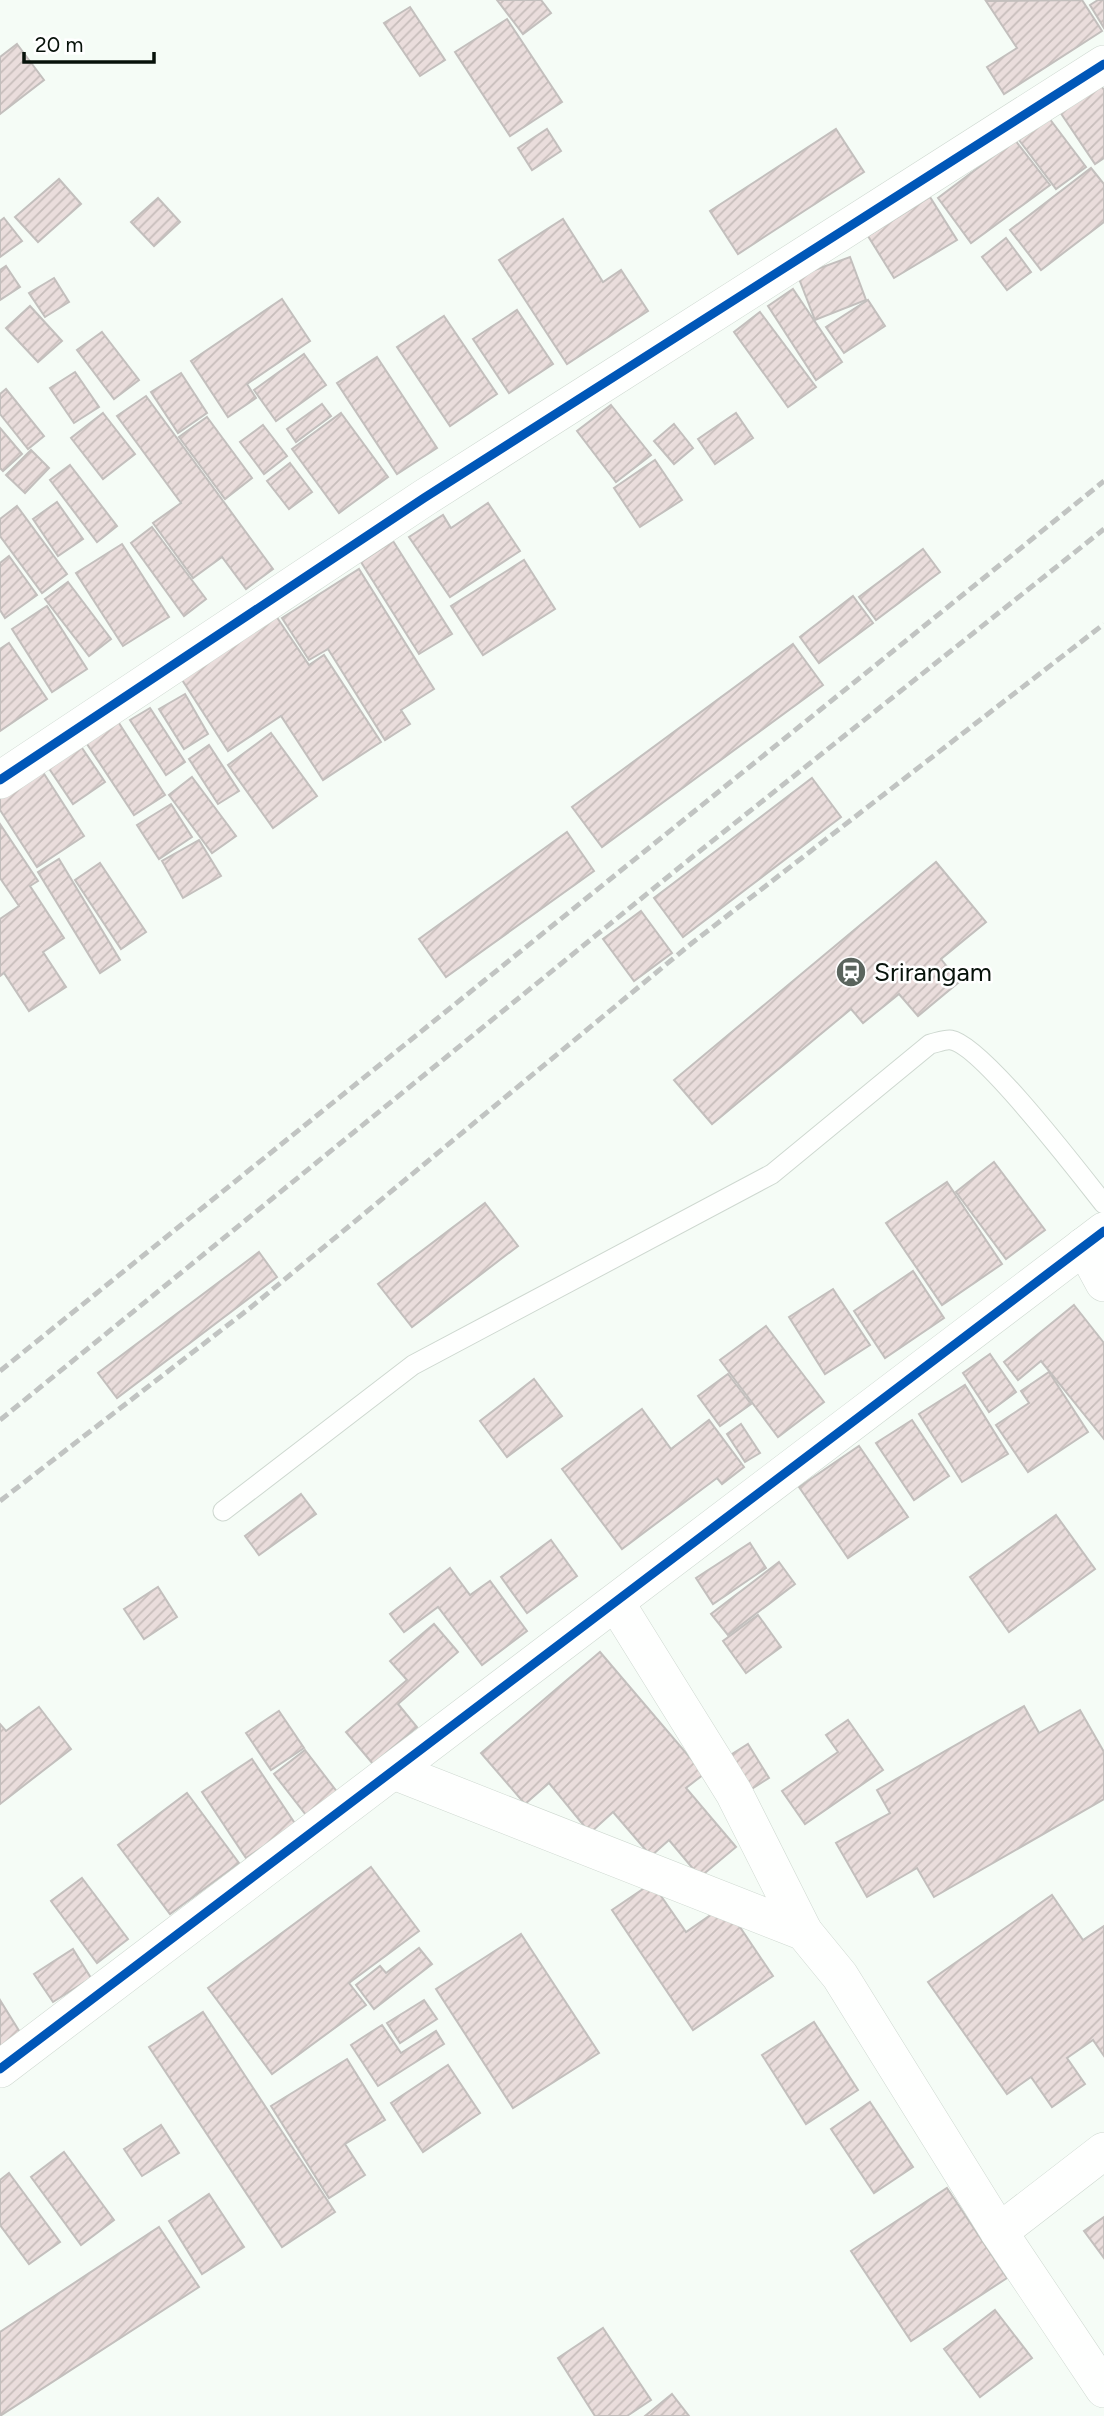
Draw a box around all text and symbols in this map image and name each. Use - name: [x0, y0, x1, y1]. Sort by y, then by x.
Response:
- scale bar: [24, 21, 154, 65]
- text: 20 m: [35, 32, 83, 57]
- station icon: Srirangam: [834, 955, 868, 989]
- place label: Srirangam: [874, 956, 992, 988]

